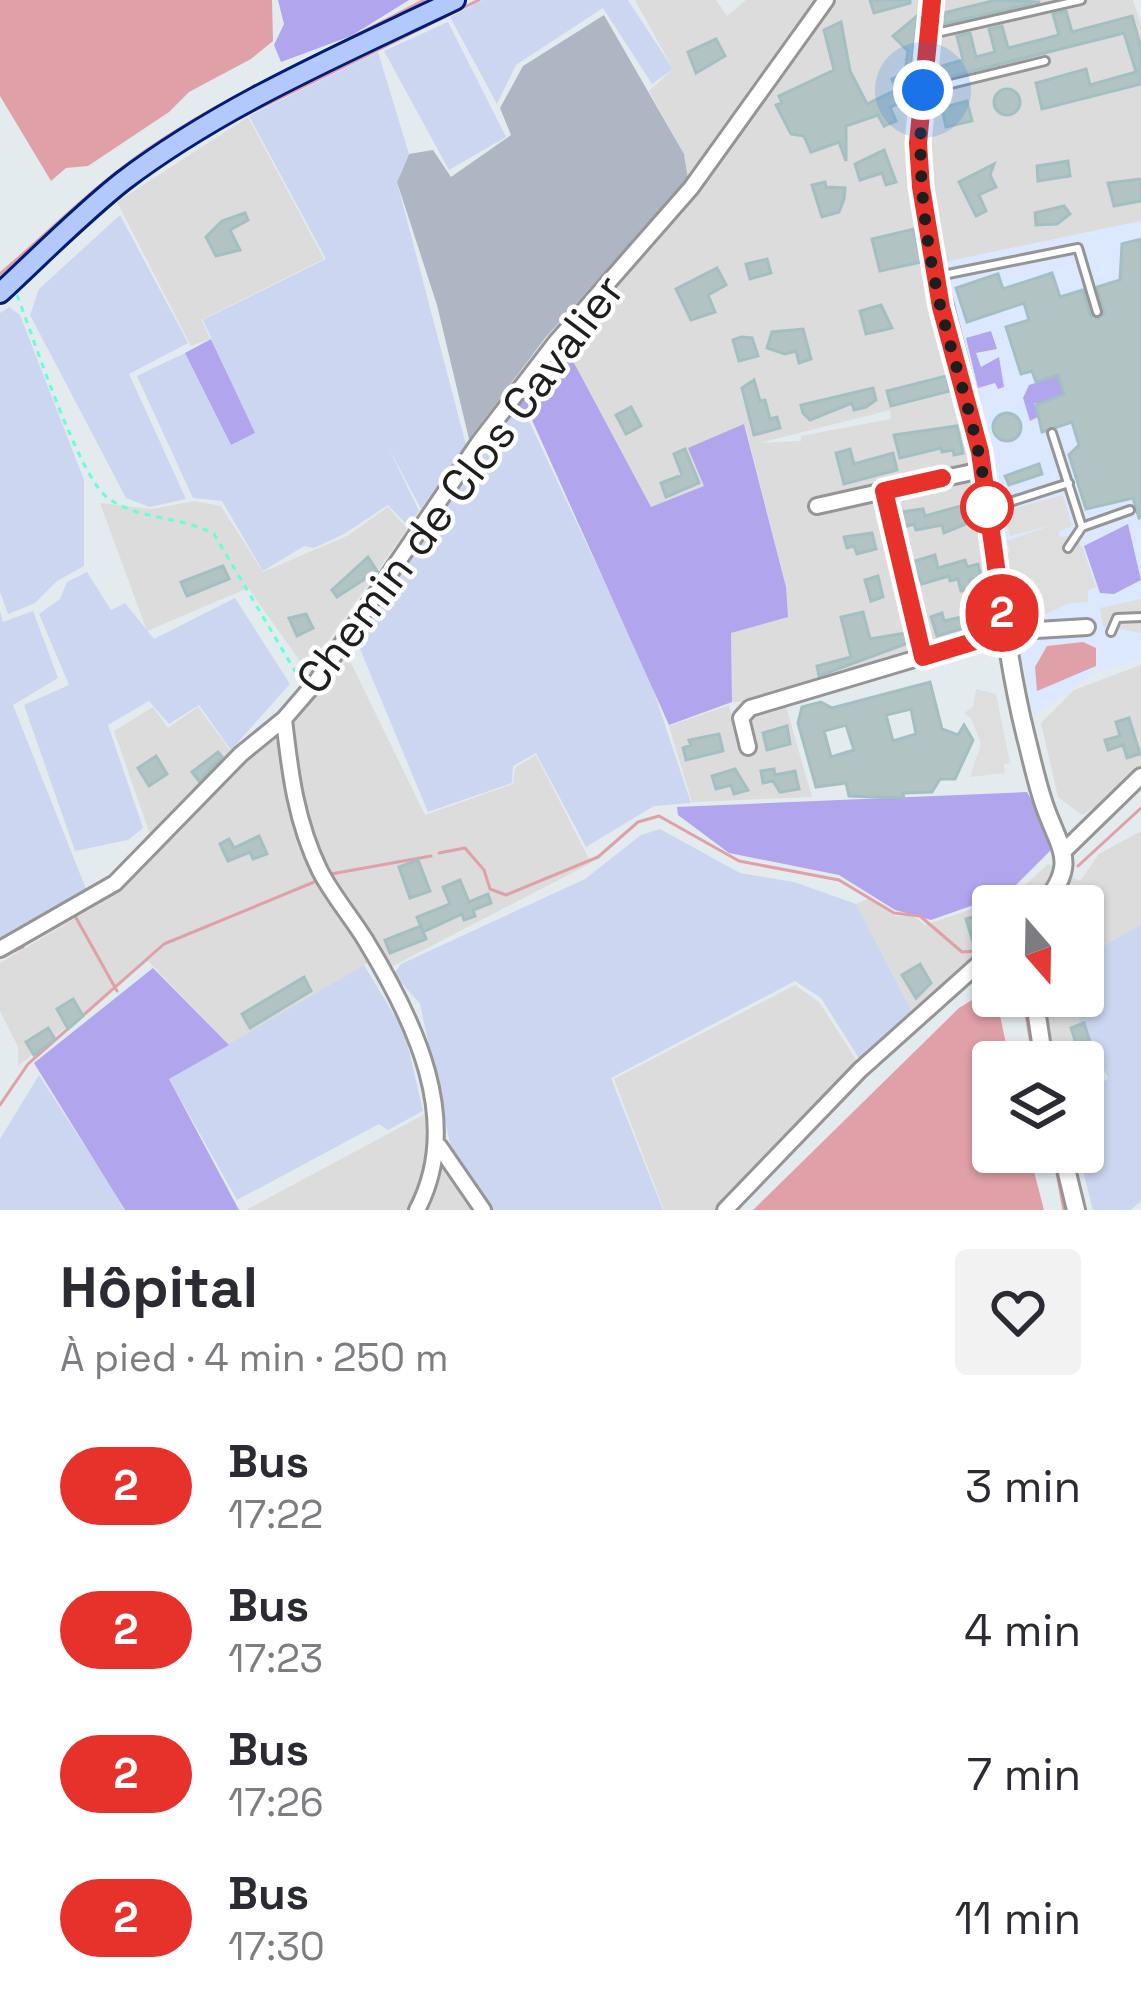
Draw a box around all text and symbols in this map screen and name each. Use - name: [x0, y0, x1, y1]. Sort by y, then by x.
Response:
- your location: [893, 60, 953, 120]
- street label: Chemin de Clos Cavalier: [284, 263, 636, 705]
- unlabelled marker: [962, 482, 1012, 532]
- line badge: 2: [963, 574, 1041, 652]
- text: 2: [990, 586, 1014, 639]
- north arrow: [972, 885, 1104, 1017]
- map controls: [972, 885, 1104, 1173]
- button: layers: [972, 1041, 1104, 1173]
- button: heart: [955, 1249, 1081, 1375]
- text: Hôpital: [60, 1251, 258, 1324]
- text: À pied · 4 min · 250 m: [60, 1333, 448, 1382]
- text: Bus: [228, 1433, 309, 1490]
- text: 3 min: [965, 1458, 1081, 1515]
- text: 2: [114, 1459, 138, 1512]
- text: 17:22: [228, 1490, 323, 1539]
- text: Bus: [228, 1577, 309, 1634]
- text: 4 min: [964, 1602, 1081, 1659]
- text: 2: [114, 1603, 138, 1656]
- text: 17:23: [228, 1634, 323, 1683]
- text: Bus: [228, 1721, 309, 1778]
- text: 7 min: [967, 1746, 1081, 1803]
- text: 2: [114, 1747, 138, 1800]
- text: 17:26: [228, 1778, 324, 1827]
- text: Bus: [228, 1865, 309, 1922]
- text: 11 min: [955, 1890, 1081, 1947]
- text: 2: [114, 1891, 138, 1944]
- text: 17:30: [228, 1922, 325, 1971]

